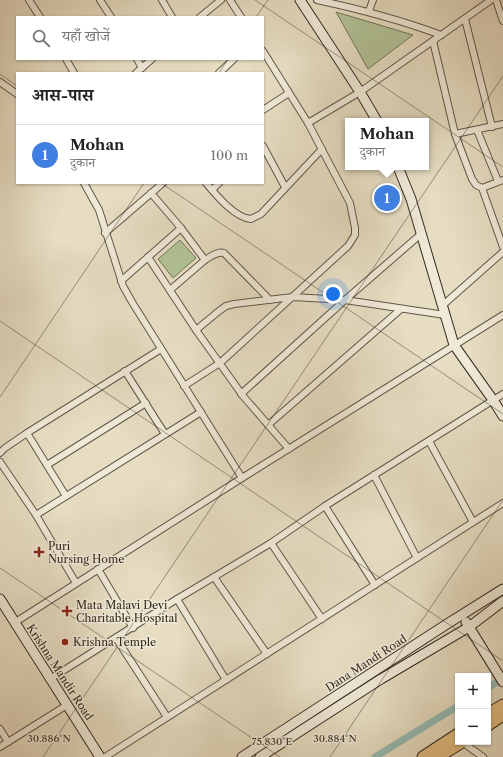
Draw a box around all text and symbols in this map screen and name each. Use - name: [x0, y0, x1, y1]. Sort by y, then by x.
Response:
- search box: [16, 16, 264, 60]
- text: यहाँ खोजें: [62, 26, 110, 45]
- icon: search: [30, 27, 52, 49]
- text: आस-पास: [32, 85, 94, 105]
- popup: [345, 118, 429, 170]
- text: Mohan: [360, 124, 414, 143]
- text: Mohan: [70, 135, 124, 154]
- text: दुकान: [360, 143, 385, 159]
- text: 1: [42, 147, 48, 163]
- text: 100 m: [210, 147, 248, 163]
- text: दुकान: [70, 154, 95, 170]
- pin: 1: [374, 183, 400, 213]
- your location: [323, 284, 343, 304]
- place label: Puri Nursing Home: [48, 539, 124, 566]
- marker: Puri Nursing Home: [33, 546, 45, 558]
- place label: Mata Malavi Devi Charitable Hospital: [76, 598, 178, 625]
- marker: Mata Malavi Devi Charitable Hospital: [61, 605, 73, 617]
- street label: Krishna Mandir Road: [24, 621, 97, 723]
- street label: Dana Mandi Road: [323, 631, 410, 694]
- place label: Krishna Temple: [73, 635, 156, 649]
- marker: Krishna Temple: [60, 637, 70, 647]
- map controls: [455, 673, 491, 745]
- button: +: [455, 673, 491, 709]
- button: −: [455, 709, 491, 745]
- text: 30.886°N: [27, 732, 71, 745]
- text: 30.884°N: [313, 732, 357, 745]
- text: 75.830°E: [252, 735, 293, 748]

